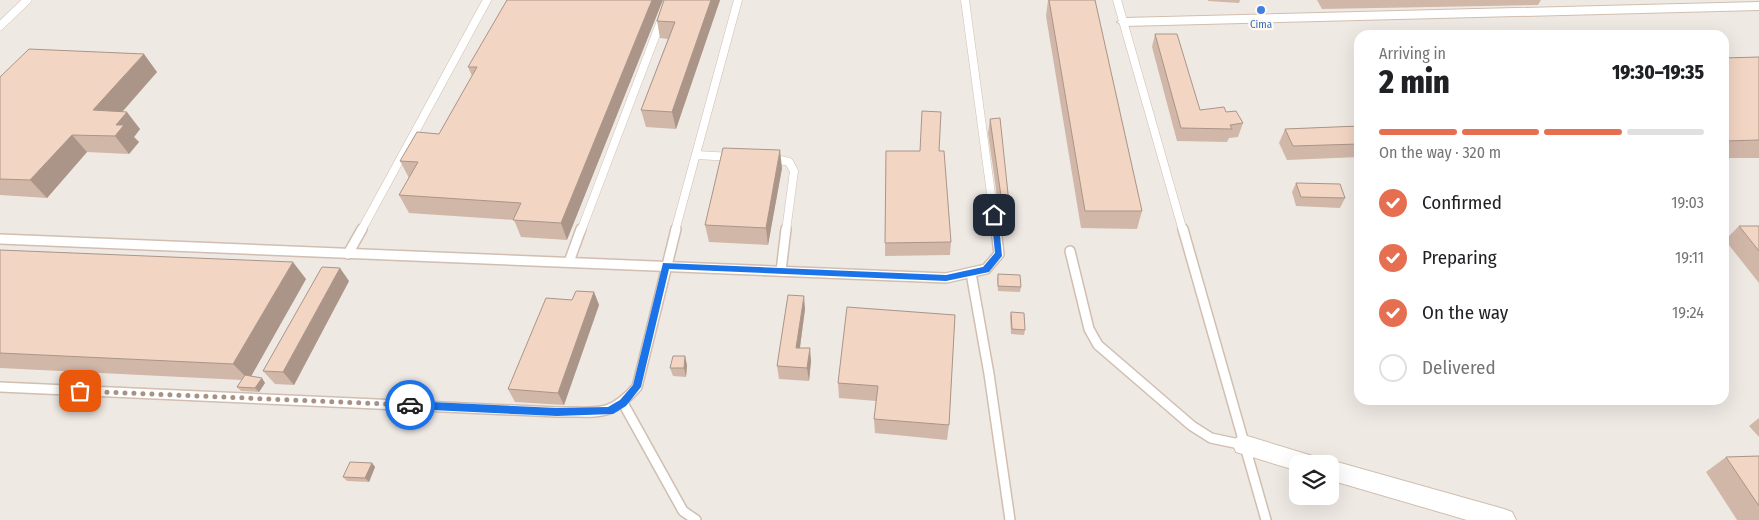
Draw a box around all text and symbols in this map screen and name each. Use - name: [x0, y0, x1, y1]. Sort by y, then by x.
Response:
- marker: Cima: [1255, 4, 1267, 16]
- place label: Cima: [1250, 18, 1272, 31]
- text: Arriving in: [1379, 44, 1446, 63]
- text: 19:30–19:35: [1612, 61, 1704, 84]
- text: 2 min: [1379, 63, 1450, 101]
- text: On the way · 320 m: [1379, 143, 1501, 162]
- icon: check: [1379, 189, 1407, 217]
- text: Confirmed: [1422, 191, 1502, 214]
- text: 19:03: [1671, 193, 1704, 212]
- pin: [973, 194, 1015, 236]
- icon: home: [980, 201, 1008, 229]
- icon: check: [1379, 244, 1407, 272]
- text: Preparing: [1422, 246, 1497, 269]
- text: 19:11: [1675, 248, 1704, 267]
- icon: check: [1379, 299, 1407, 327]
- text: On the way: [1422, 301, 1508, 324]
- text: 19:24: [1672, 303, 1704, 322]
- text: Delivered: [1422, 356, 1496, 379]
- pin: [59, 370, 101, 412]
- icon: bag: [66, 377, 94, 405]
- courier: [385, 380, 435, 430]
- icon: car: [396, 391, 424, 419]
- map controls: [1289, 455, 1339, 505]
- button: layers: [1289, 455, 1339, 505]

